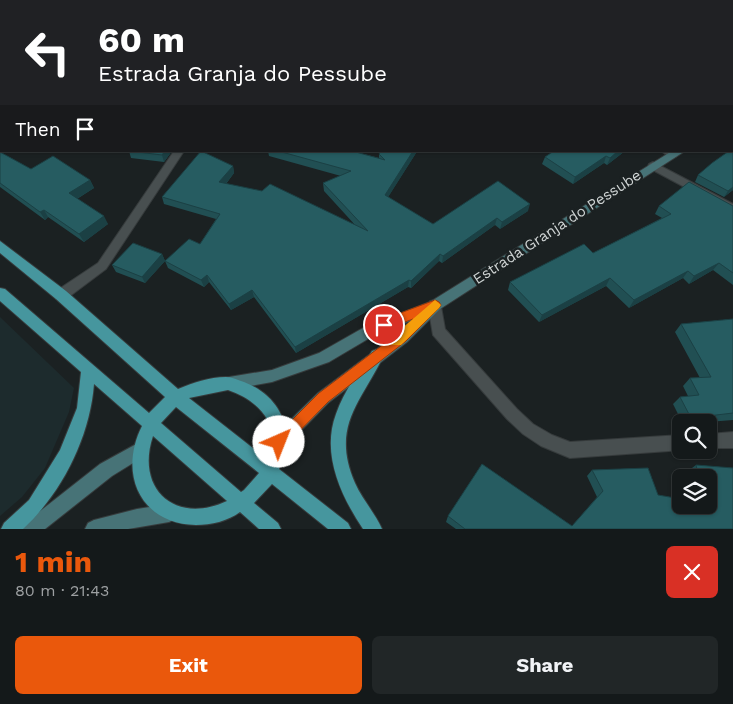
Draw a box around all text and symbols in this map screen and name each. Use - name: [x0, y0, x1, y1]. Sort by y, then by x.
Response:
- text: 60 m: [98, 19, 185, 61]
- icon: left: [15, 20, 80, 85]
- text: Estrada Granja do Pessube: [98, 61, 387, 86]
- icon: arrive: [71, 115, 99, 143]
- text: Then: [15, 118, 61, 141]
- street label: Estrada Granja do Pessube: [470, 166, 644, 288]
- pin: [363, 304, 405, 346]
- icon: arrive: [370, 311, 398, 339]
- map controls: [672, 414, 717, 514]
- button: search: [672, 414, 717, 459]
- position arrow: [252, 415, 304, 467]
- button: layers: [672, 469, 717, 514]
- text: 1 min: [15, 544, 92, 579]
- button: close: [666, 546, 718, 598]
- text: 80 m · 21:43: [15, 581, 109, 600]
- button: Exit: [15, 636, 362, 694]
- button: Share: [372, 636, 718, 694]

